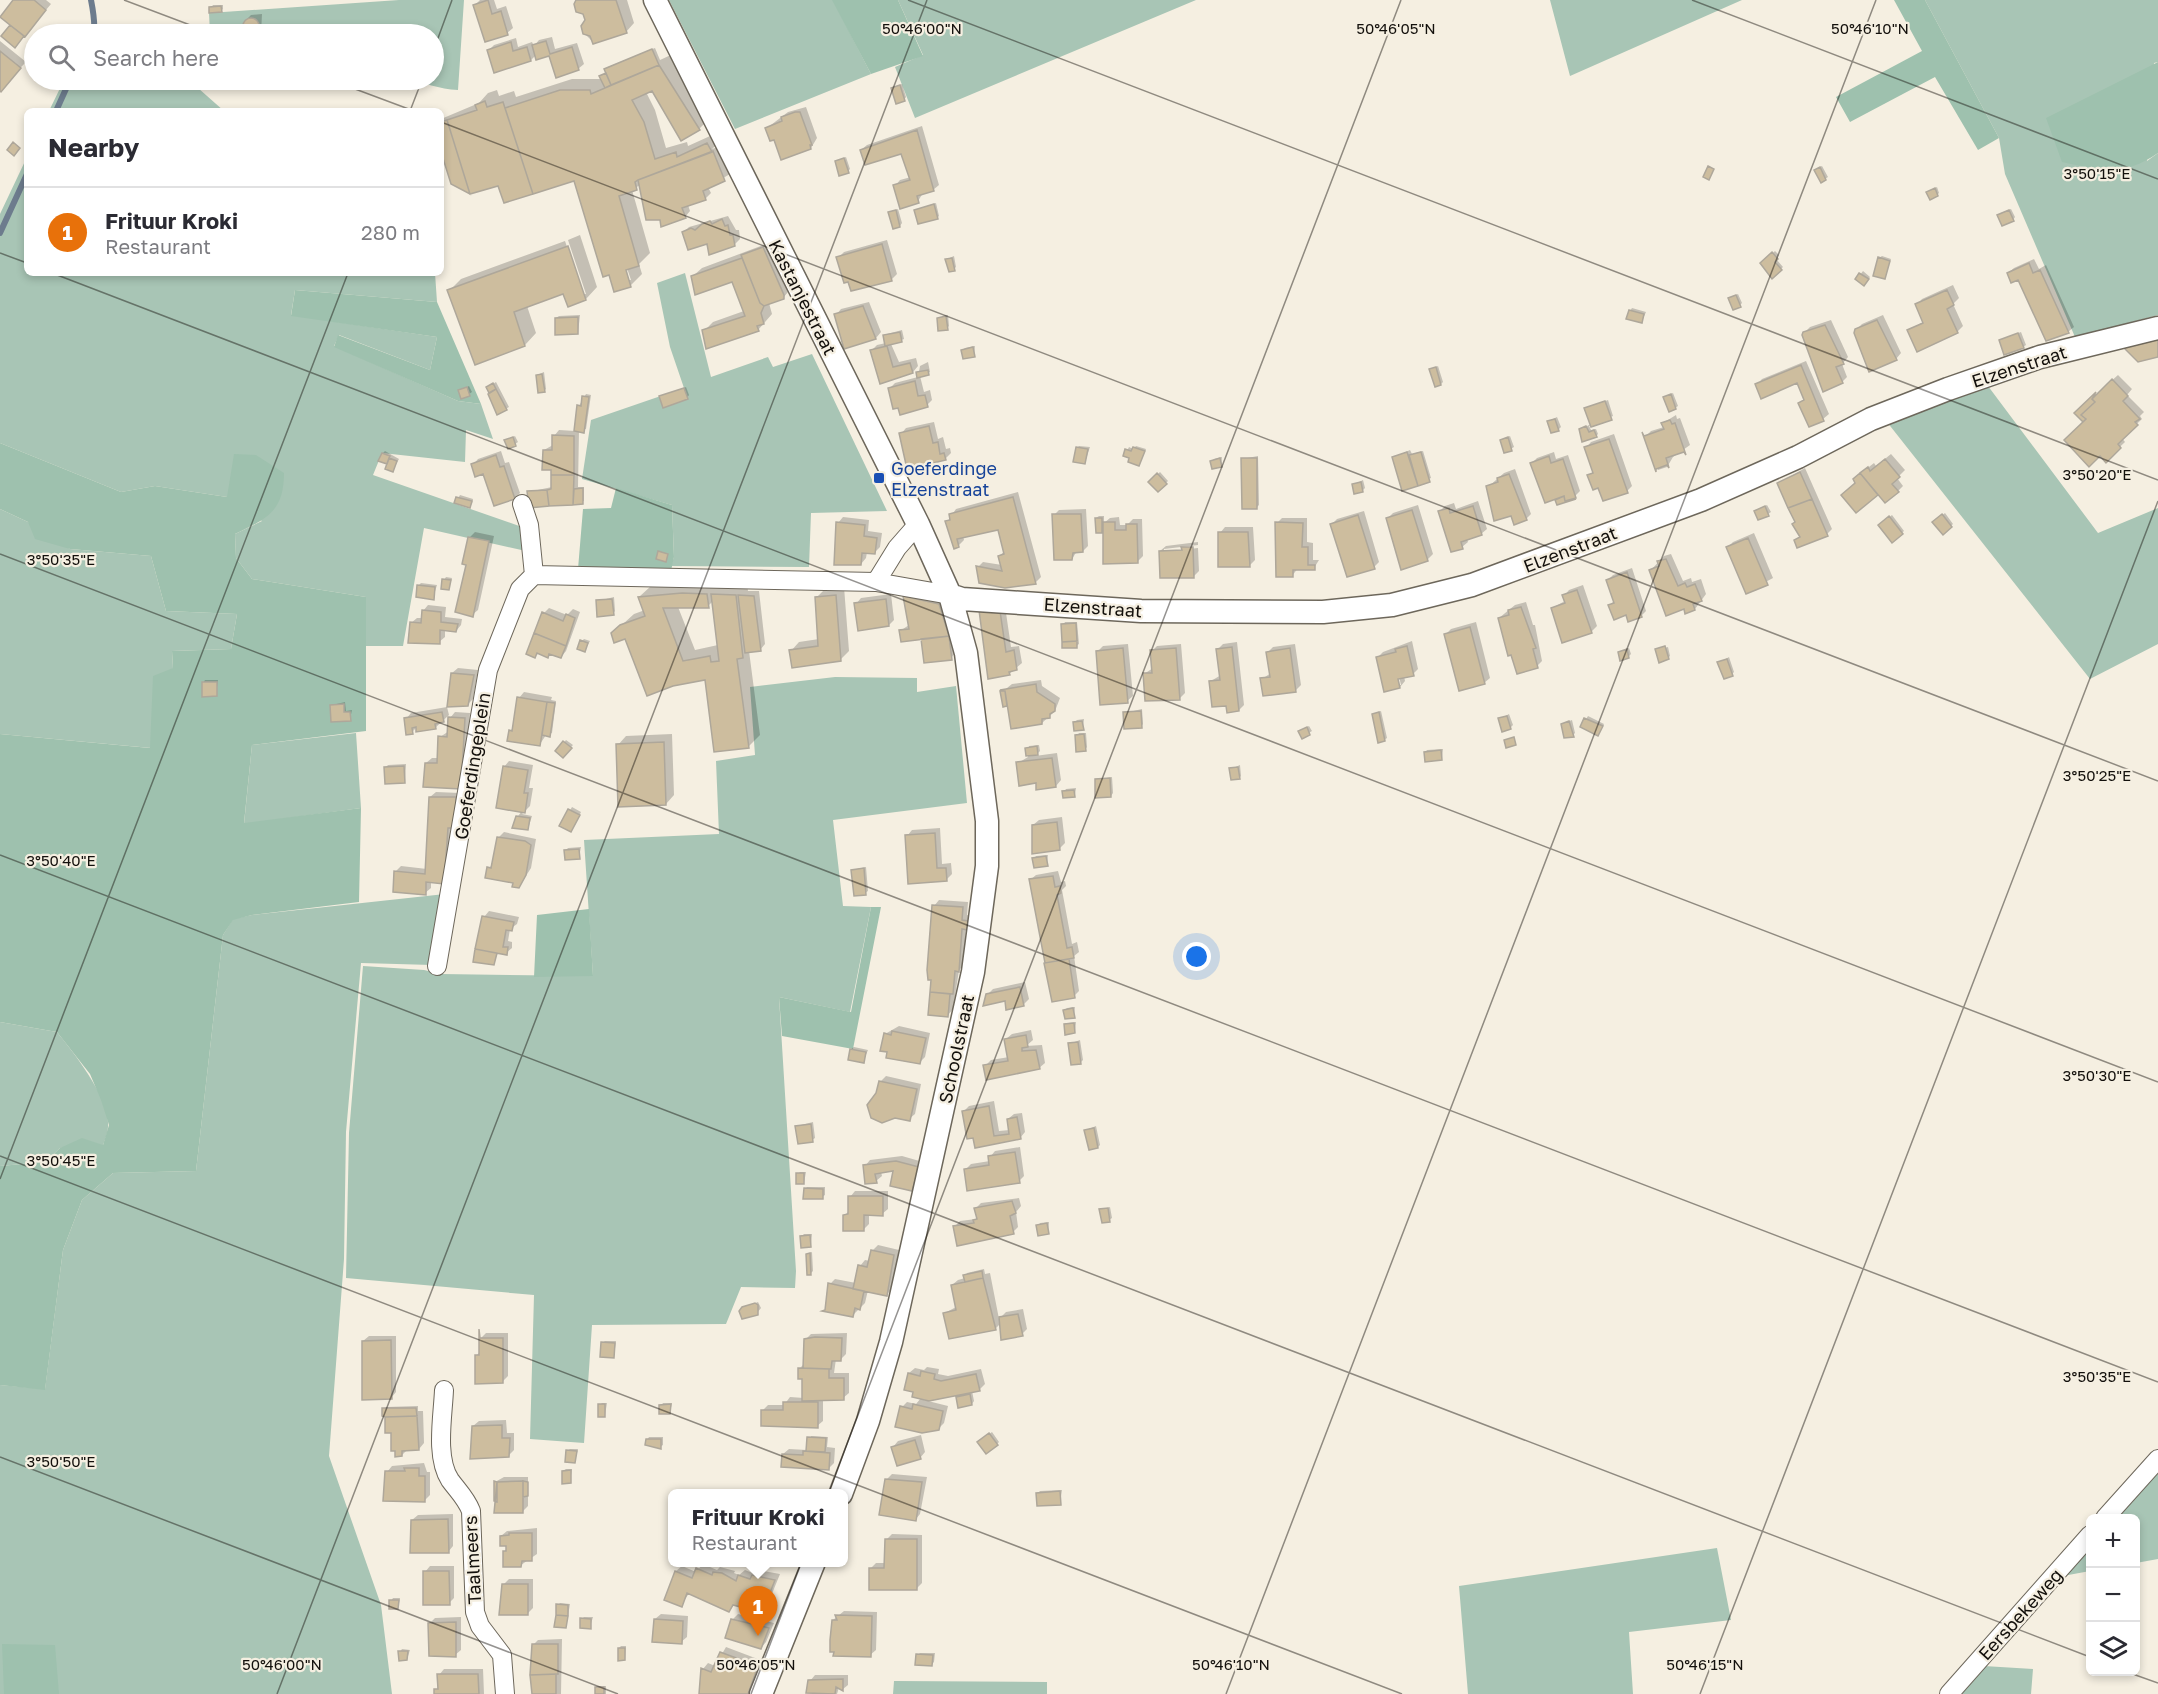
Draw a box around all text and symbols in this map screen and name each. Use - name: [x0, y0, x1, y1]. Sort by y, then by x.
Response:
- text: 50°46'00"N: [882, 19, 962, 37]
- text: 50°46'05"N: [1356, 19, 1436, 37]
- text: 50°46'10"N: [1831, 19, 1909, 37]
- search box: [24, 24, 444, 90]
- icon: search: [45, 41, 78, 74]
- text: Search here: [93, 44, 219, 71]
- text: Nearby: [48, 132, 139, 163]
- text: 3°50'15"E: [2064, 164, 2130, 182]
- text: Frituur Kroki: [105, 207, 238, 234]
- text: 1: [62, 220, 73, 244]
- text: 280 m: [361, 220, 420, 244]
- text: Restaurant: [105, 234, 211, 258]
- street label: Kastanjestraat: [764, 236, 842, 358]
- street label: Elzenstraat: [1969, 340, 2069, 392]
- place label: Goeferdinge Elzenstraat: [891, 457, 997, 500]
- text: 3°50'20"E: [2063, 465, 2131, 483]
- marker: Goeferdinge Elzenstraat: [872, 471, 886, 485]
- street label: Elzenstraat: [1520, 521, 1620, 577]
- text: 3°50'35"E: [27, 550, 95, 568]
- street label: Elzenstraat: [1043, 593, 1143, 621]
- street label: Goeferdingeplein: [449, 691, 495, 841]
- text: 3°50'25"E: [2063, 766, 2131, 784]
- text: 3°50'40"E: [26, 851, 96, 869]
- your location: [1182, 942, 1211, 971]
- street label: Schoolstraat: [934, 993, 978, 1105]
- text: 3°50'30"E: [2062, 1066, 2132, 1084]
- text: 3°50'45"E: [27, 1151, 95, 1169]
- text: 3°50'35"E: [2063, 1367, 2131, 1385]
- text: 3°50'50"E: [27, 1452, 95, 1470]
- popup: [668, 1489, 848, 1567]
- text: Frituur Kroki: [692, 1503, 824, 1530]
- map controls: [2086, 1514, 2140, 1676]
- button: +: [2086, 1514, 2140, 1568]
- street label: Taalmeers: [459, 1515, 485, 1605]
- text: Restaurant: [692, 1530, 798, 1554]
- street label: Eersbekeweg: [1973, 1564, 2067, 1664]
- button: −: [2086, 1568, 2140, 1622]
- pin: 1: [738, 1586, 777, 1636]
- button: layers: [2086, 1622, 2140, 1676]
- text: 50°46'00"N: [242, 1655, 322, 1673]
- text: 50°46'05"N: [716, 1655, 796, 1673]
- text: 50°46'10"N: [1192, 1655, 1270, 1673]
- text: 50°46'15"N: [1666, 1655, 1744, 1673]

